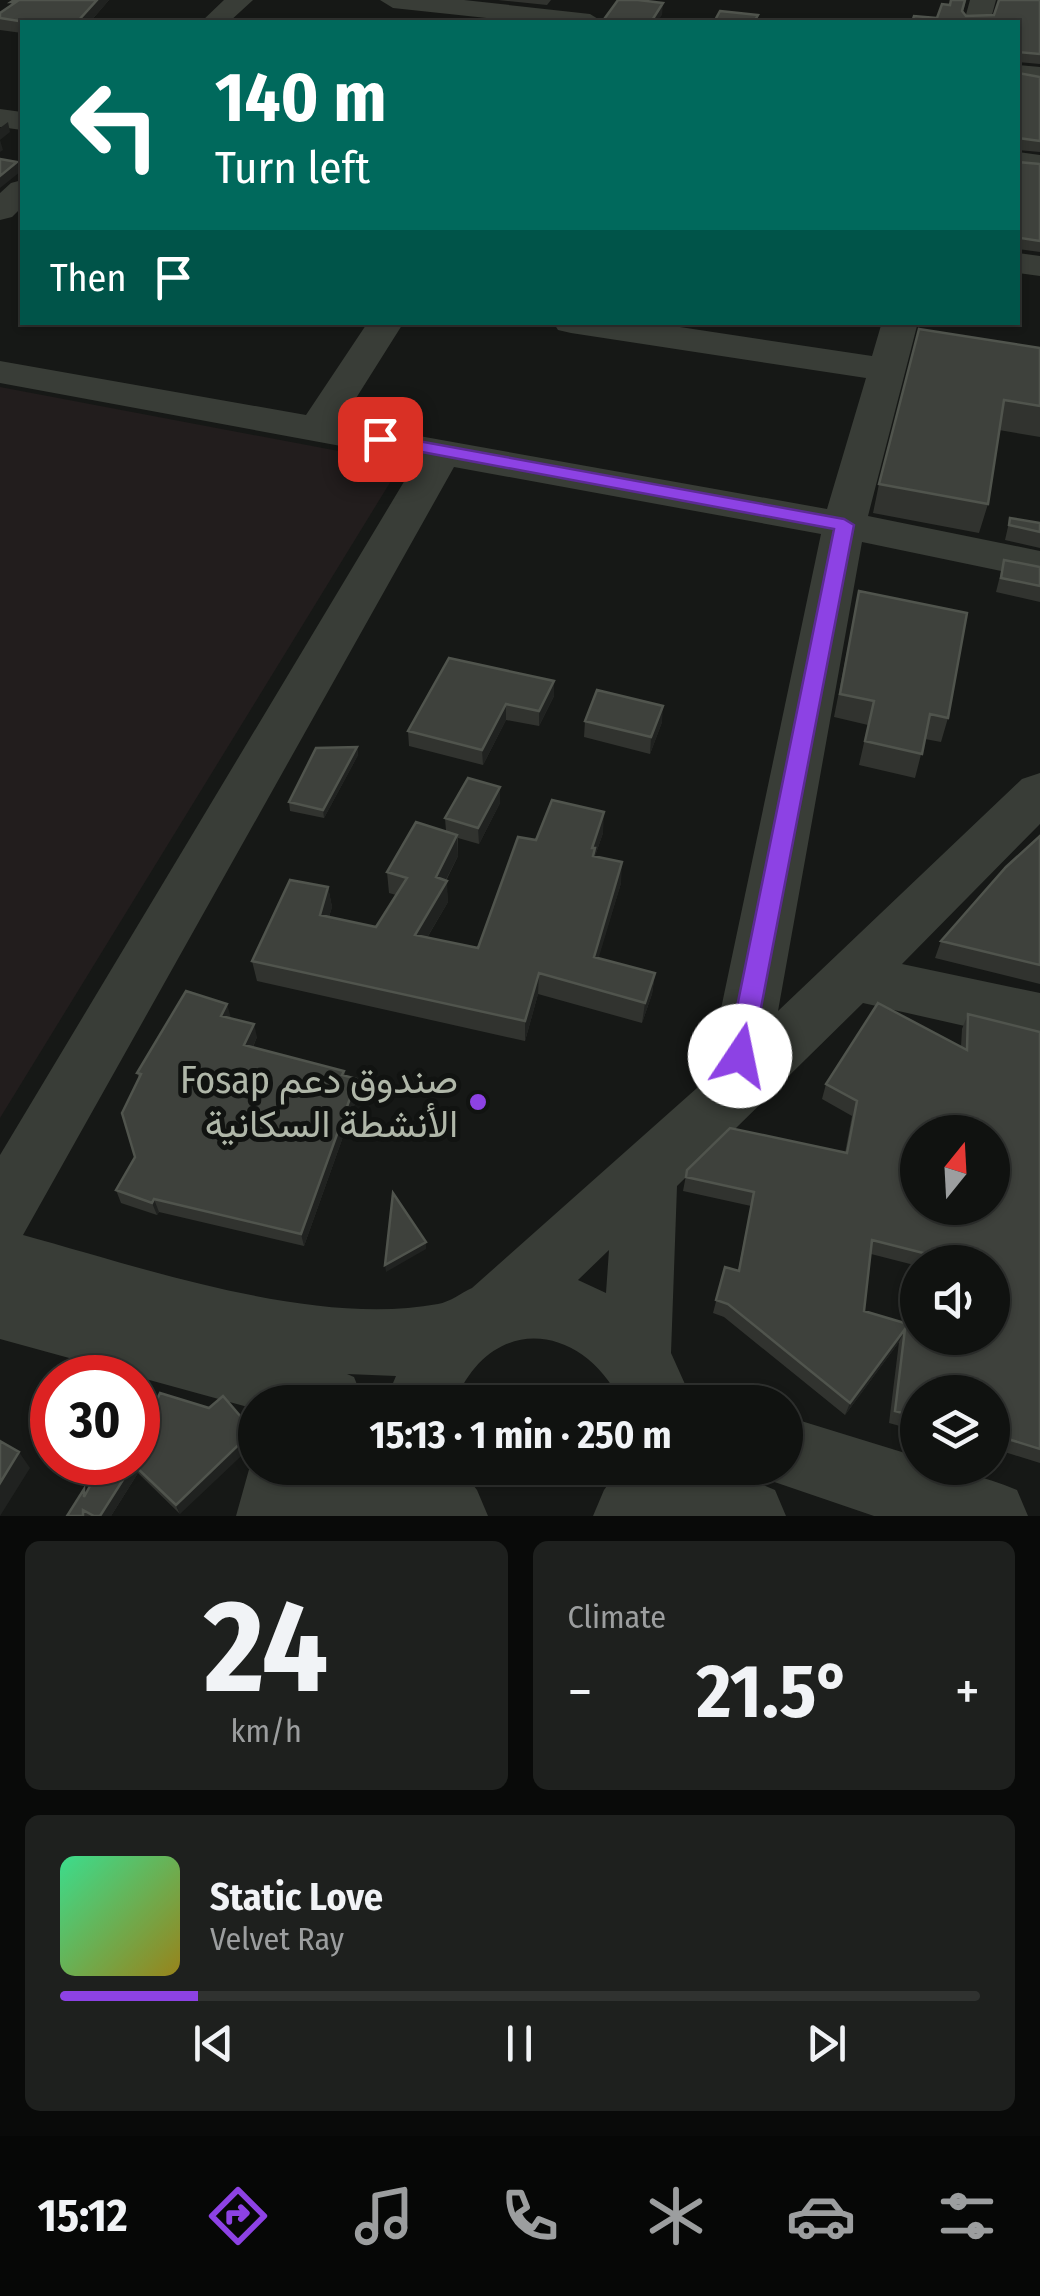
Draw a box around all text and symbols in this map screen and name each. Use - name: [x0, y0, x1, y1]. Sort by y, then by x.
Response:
- text: 140 m: [215, 56, 387, 140]
- icon: left: [50, 60, 180, 190]
- text: Turn left: [215, 141, 370, 195]
- icon: arrive: [146, 250, 201, 305]
- text: Then: [50, 255, 126, 301]
- pin: [338, 397, 423, 482]
- icon: arrive: [353, 412, 408, 467]
- position arrow: [688, 1004, 792, 1108]
- place label: Fosap صندوق دعم الأنشطة السكانية: [180, 1057, 458, 1147]
- marker: Fosap صندوق دعم الأنشطة السكانية: [467, 1091, 489, 1113]
- north arrow: [900, 1115, 1010, 1225]
- map controls: [900, 1115, 1010, 1485]
- button: sound: [900, 1245, 1010, 1355]
- speed limit sign: 30: [30, 1355, 160, 1485]
- button: layers: [900, 1375, 1010, 1485]
- text: 15:13 · 1 min · 250 m: [370, 1412, 671, 1458]
- text: 24: [204, 1569, 328, 1725]
- text: Climate: [568, 1598, 666, 1636]
- text: 21.5°: [697, 1647, 851, 1737]
- text: −: [568, 1659, 592, 1725]
- text: +: [955, 1659, 980, 1725]
- text: km/h: [231, 1712, 302, 1750]
- text: Static Love: [210, 1874, 383, 1920]
- text: Velvet Ray: [210, 1920, 344, 1958]
- icon: previous: [186, 2016, 241, 2071]
- icon: pause: [492, 2016, 547, 2071]
- icon: next: [799, 2016, 854, 2071]
- icon: directions: [203, 2181, 273, 2251]
- icon: music: [349, 2181, 419, 2251]
- icon: phone: [495, 2181, 565, 2251]
- icon: climate: [641, 2181, 711, 2251]
- icon: car: [786, 2181, 856, 2251]
- icon: filters: [932, 2181, 1002, 2251]
- text: 15:12: [38, 2189, 128, 2243]

